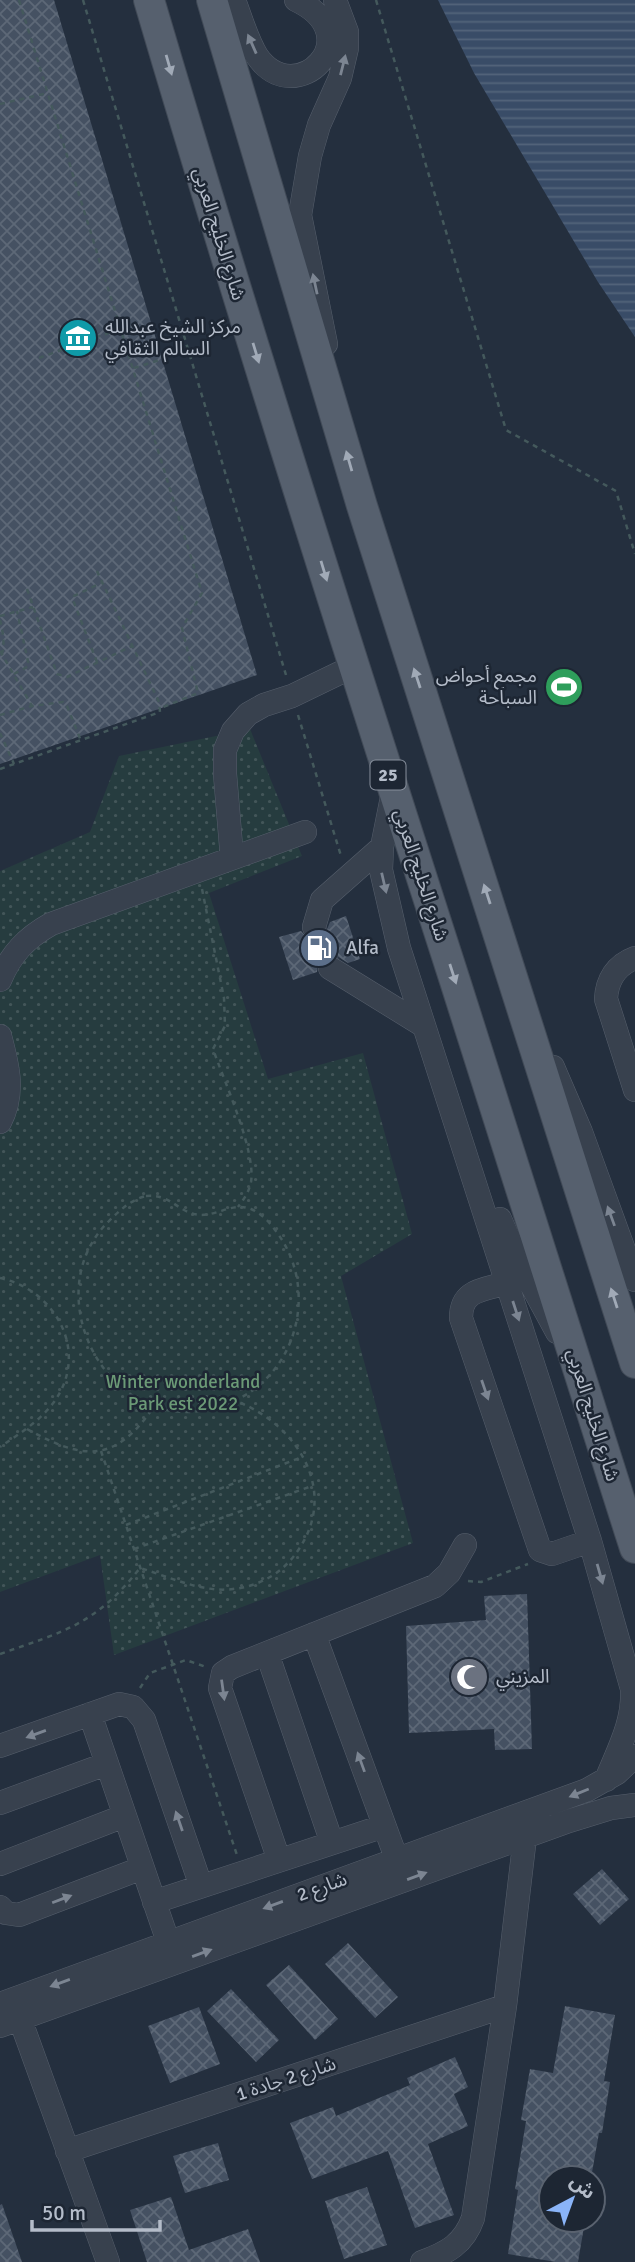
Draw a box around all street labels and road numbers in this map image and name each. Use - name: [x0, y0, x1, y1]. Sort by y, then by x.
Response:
- street label: شارع الخليج العربي: [185, 165, 251, 304]
- road number: 25: [370, 760, 406, 790]
- street label: شارع الخليج العربي: [386, 806, 454, 945]
- street label: شارع الخليج العربي: [559, 1346, 625, 1485]
- street label: شارع 2: [294, 1867, 351, 1908]
- street label: شارع 2 جادة 1: [233, 2052, 339, 2107]

